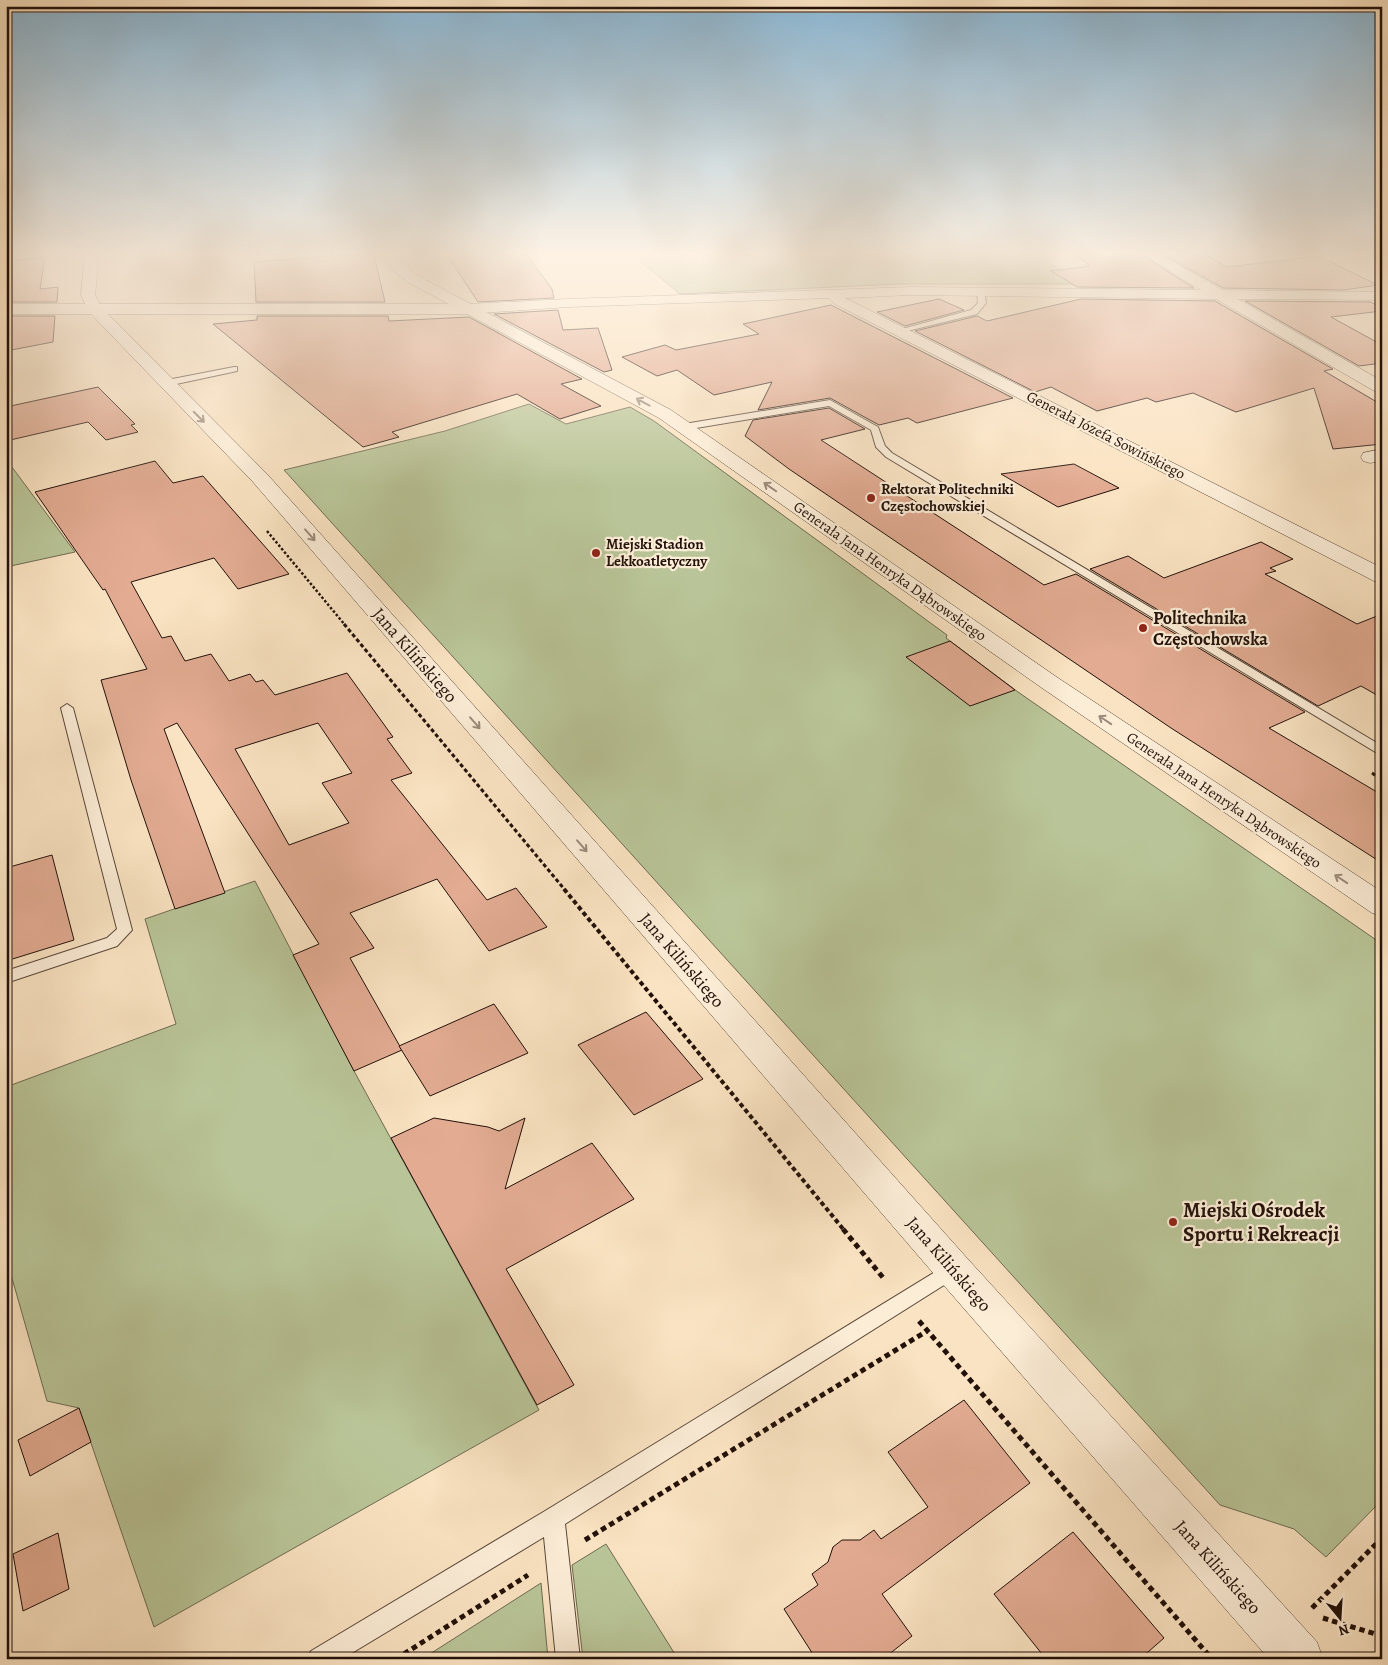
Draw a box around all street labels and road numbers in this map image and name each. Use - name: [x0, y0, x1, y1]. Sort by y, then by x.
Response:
- street label: Generała Józefa Sowińskiego: [1023, 386, 1189, 484]
- street label: Generała Jana Henryka Dąbrowskiego: [790, 497, 990, 645]
- street label: Jana Kilińskiego: [367, 602, 463, 708]
- street label: Generała Jana Henryka Dąbrowskiego: [1123, 727, 1325, 873]
- street label: Jana Kilińskiego: [634, 907, 730, 1013]
- street label: Jana Kilińskiego: [901, 1211, 997, 1317]
- street label: Jana Kilińskiego: [1169, 1515, 1267, 1619]

